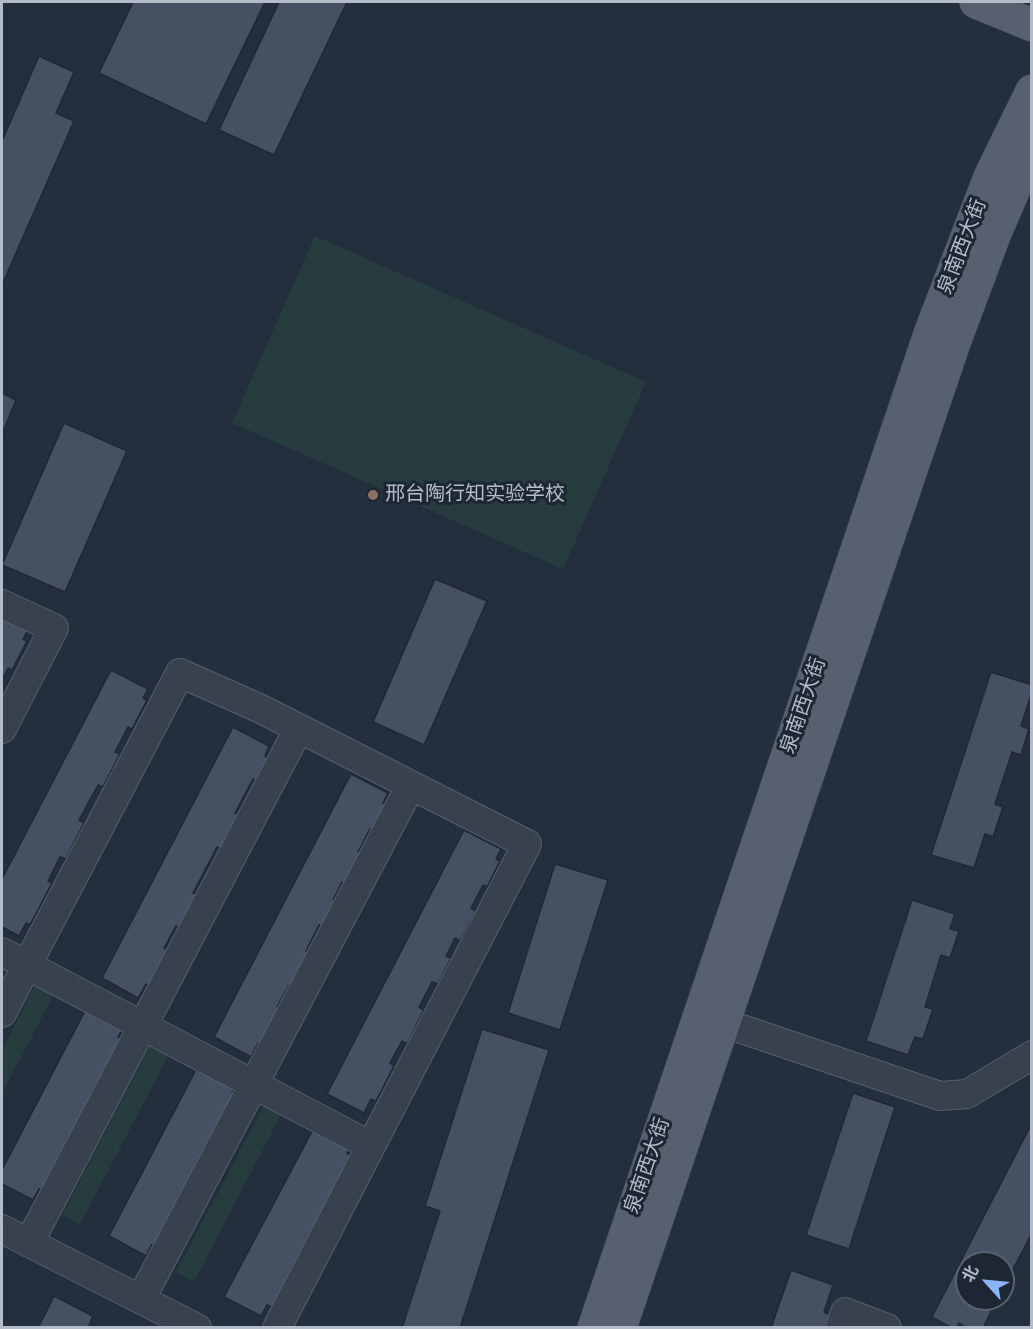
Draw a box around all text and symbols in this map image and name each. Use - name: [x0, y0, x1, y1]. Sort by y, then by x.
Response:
- street label: 泉南西大街: [934, 196, 992, 298]
- place label: 邢台陶行知实验学校: [385, 483, 565, 507]
- marker: 邢台陶行知实验学校: [366, 488, 380, 502]
- street label: 泉南西大街: [776, 655, 832, 757]
- street label: 泉南西大街: [620, 1115, 676, 1217]
- north arrow: [955, 1251, 1015, 1311]
- text: 北: [958, 1262, 982, 1285]

